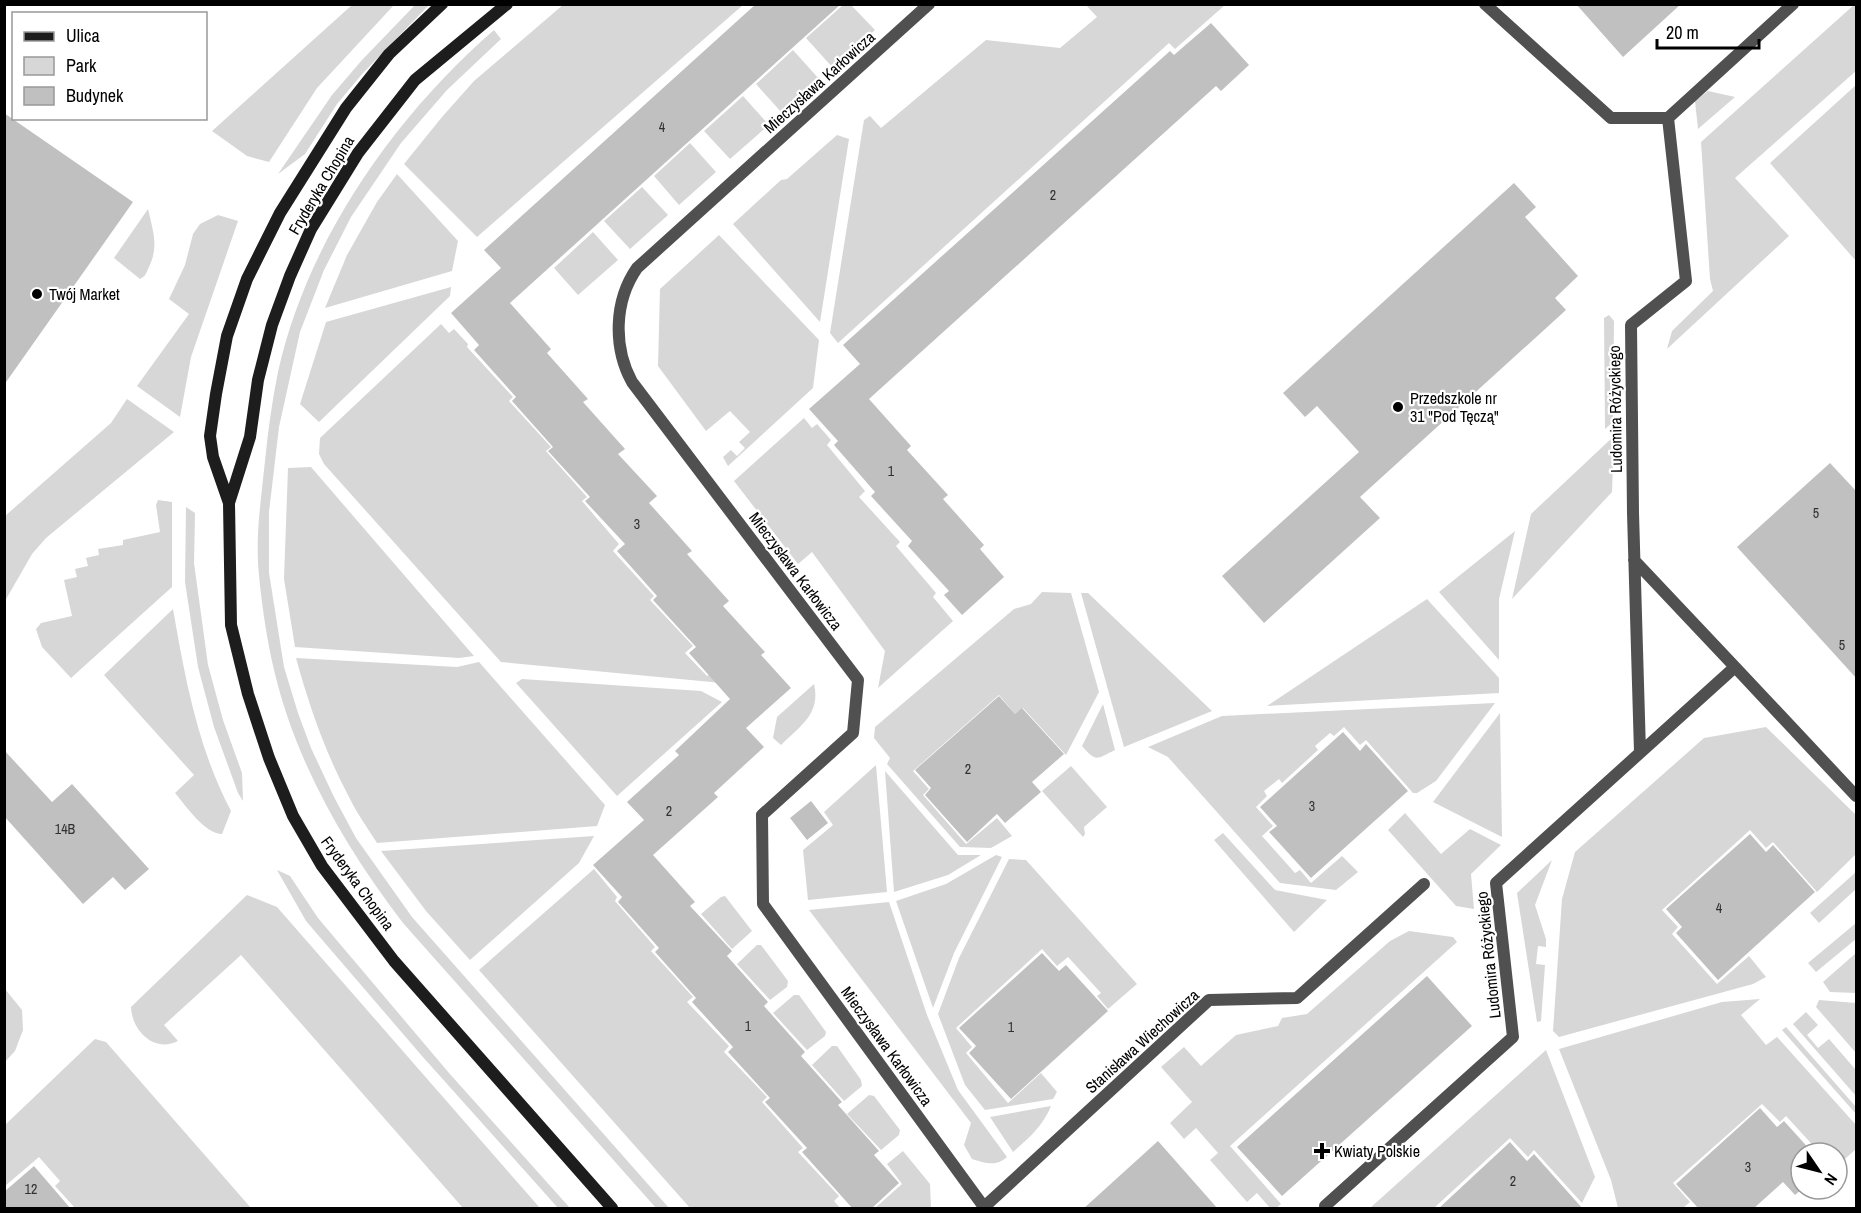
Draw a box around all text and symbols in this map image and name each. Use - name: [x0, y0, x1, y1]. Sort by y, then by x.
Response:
- legend: [12, 12, 207, 120]
- scale bar: [1657, 12, 1759, 50]
- text: 20 m: [1666, 20, 1699, 45]
- text: Ulica: [66, 23, 100, 48]
- street label: Mieczysława Karłowicza: [759, 26, 880, 138]
- text: Park: [66, 53, 97, 78]
- text: Budynek: [66, 83, 124, 108]
- house number: 4: [659, 118, 666, 136]
- street label: Fryderyka Chopina: [283, 131, 360, 238]
- house number: 2: [1050, 186, 1056, 204]
- place label: Twój Market: [49, 283, 120, 305]
- marker: Twój Market: [30, 287, 44, 301]
- street label: Ludomira Różyckiego: [1603, 345, 1627, 473]
- place label: Przedszkole nr 31 "Pod Tęczą": [1410, 387, 1499, 427]
- marker: Przedszkole nr 31 "Pod Tęczą": [1391, 400, 1405, 414]
- house number: 1: [888, 462, 895, 480]
- house number: 5: [1813, 504, 1819, 522]
- street label: Mieczysława Karłowicza: [744, 507, 848, 635]
- house number: 3: [634, 515, 640, 533]
- house number: 5: [1839, 636, 1845, 654]
- house number: 2: [965, 760, 971, 778]
- house number: 3: [1309, 797, 1315, 815]
- house number: 2: [666, 802, 672, 820]
- house number: 14B: [55, 820, 76, 838]
- street label: Fryderyka Chopina: [316, 831, 400, 935]
- street label: Ludomira Różyckiego: [1470, 890, 1506, 1020]
- house number: 4: [1716, 899, 1723, 917]
- street label: Mieczysława Karłowicza: [836, 982, 938, 1111]
- street label: Stanisława Wiechowicza: [1080, 984, 1204, 1098]
- house number: 1: [745, 1017, 752, 1035]
- house number: 1: [1008, 1018, 1015, 1036]
- place label: Kwiaty Polskie: [1334, 1140, 1420, 1162]
- north arrow: [1789, 1141, 1849, 1201]
- marker: Kwiaty Polskie: [1315, 1144, 1329, 1158]
- house number: 3: [1745, 1158, 1751, 1176]
- text: N: [1820, 1169, 1843, 1190]
- house number: 2: [1510, 1172, 1516, 1190]
- house number: 12: [25, 1180, 37, 1198]

